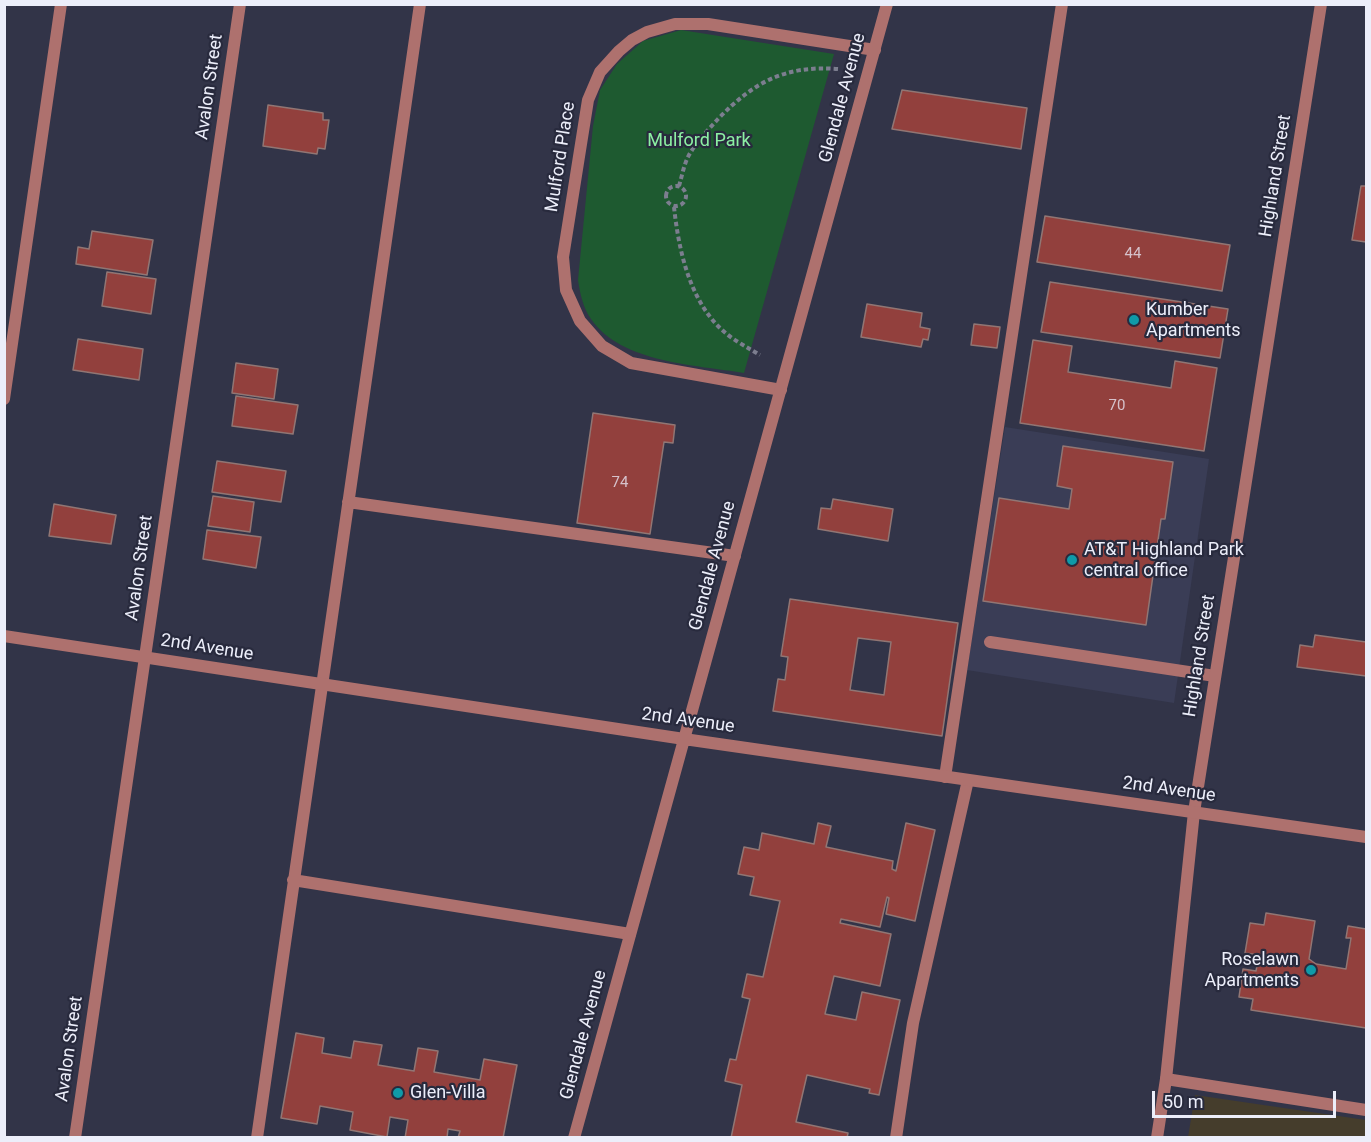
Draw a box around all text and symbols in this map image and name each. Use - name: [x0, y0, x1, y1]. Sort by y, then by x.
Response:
- street label: Glendale Avenue: [815, 31, 871, 165]
- street label: Avalon Street: [192, 33, 228, 141]
- street label: Mulford Place: [542, 100, 580, 214]
- street label: Highland Street: [1256, 113, 1296, 239]
- park label: Mulford Park: [647, 130, 751, 152]
- house number: 44: [1125, 245, 1141, 263]
- place label: Kumber Apartments: [1146, 299, 1241, 342]
- marker: Kumber Apartments: [1127, 313, 1141, 327]
- house number: 70: [1109, 397, 1125, 415]
- house number: 74: [612, 474, 628, 492]
- street label: Glendale Avenue: [685, 499, 741, 633]
- street label: Avalon Street: [122, 514, 158, 622]
- place label: AT&T Highland Park central office: [1084, 539, 1244, 582]
- marker: AT&T Highland Park central office: [1065, 553, 1079, 567]
- street label: Highland Street: [1180, 593, 1220, 719]
- street label: 2nd Avenue: [159, 630, 255, 666]
- street label: 2nd Avenue: [640, 704, 736, 738]
- street label: 2nd Avenue: [1121, 773, 1217, 807]
- place label: Roselawn Apartments: [1204, 949, 1299, 992]
- marker: Roselawn Apartments: [1304, 963, 1318, 977]
- street label: Glendale Avenue: [556, 968, 612, 1102]
- street label: Avalon Street: [52, 995, 88, 1103]
- scale bar: [1155, 1079, 1340, 1117]
- place label: Glen-Villa: [410, 1082, 485, 1104]
- marker: Glen-Villa: [391, 1086, 405, 1100]
- text: 50 m: [1163, 1091, 1203, 1112]

